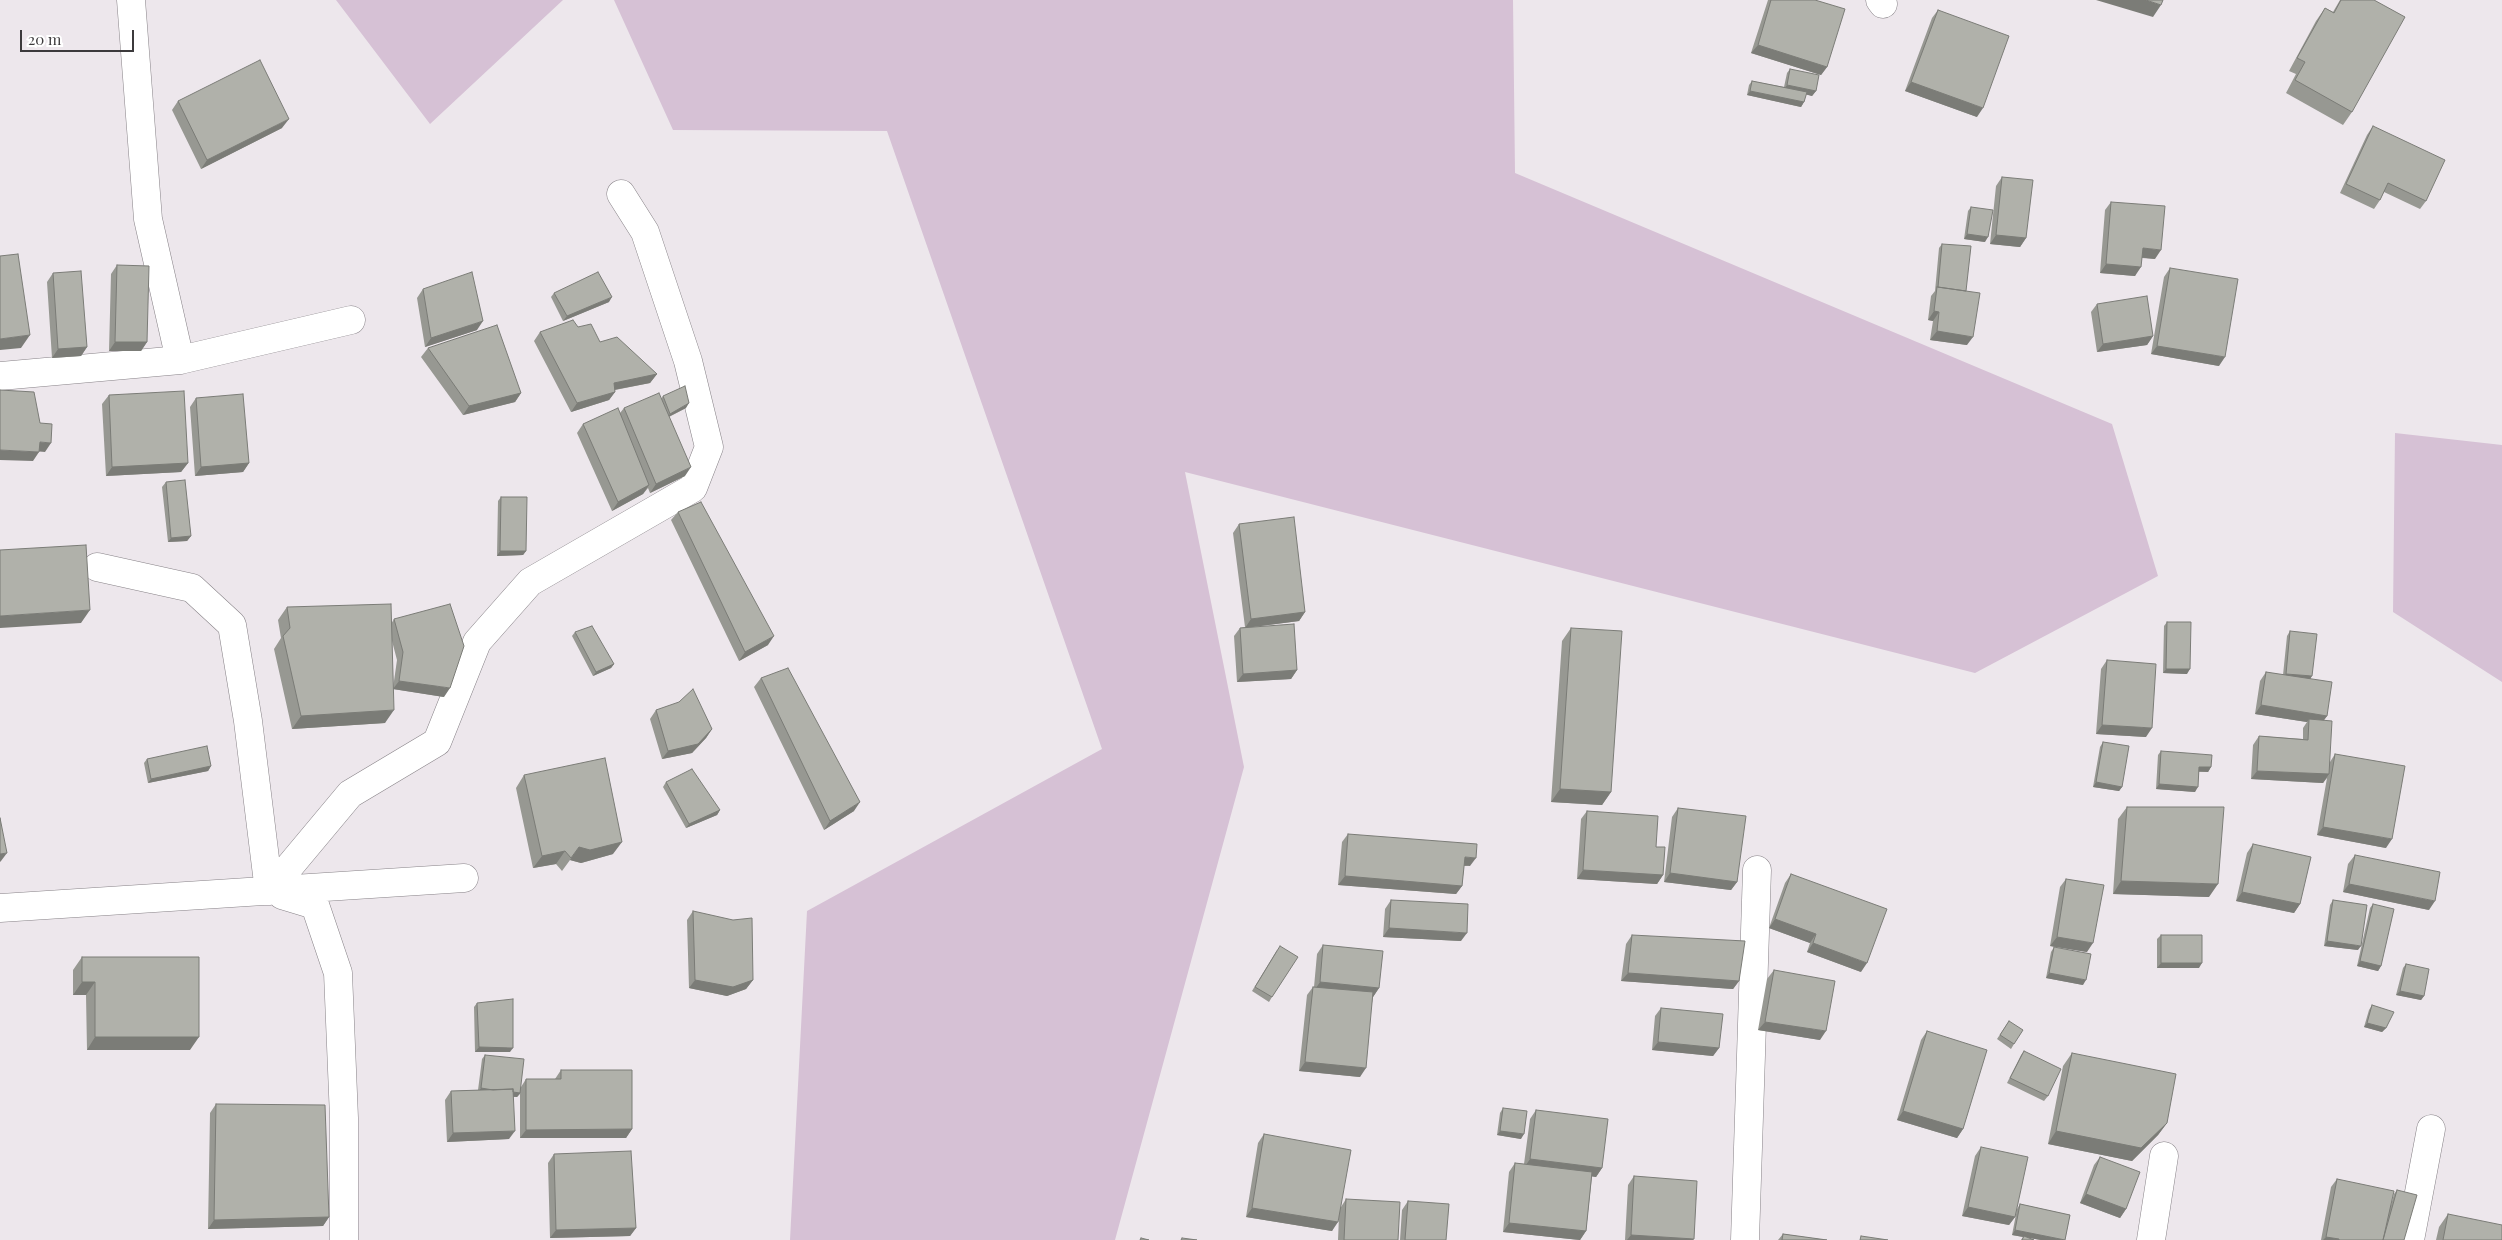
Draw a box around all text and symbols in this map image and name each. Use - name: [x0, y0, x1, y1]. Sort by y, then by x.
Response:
- scale bar: [22, 20, 136, 52]
- text: 20 m: [28, 29, 61, 49]

